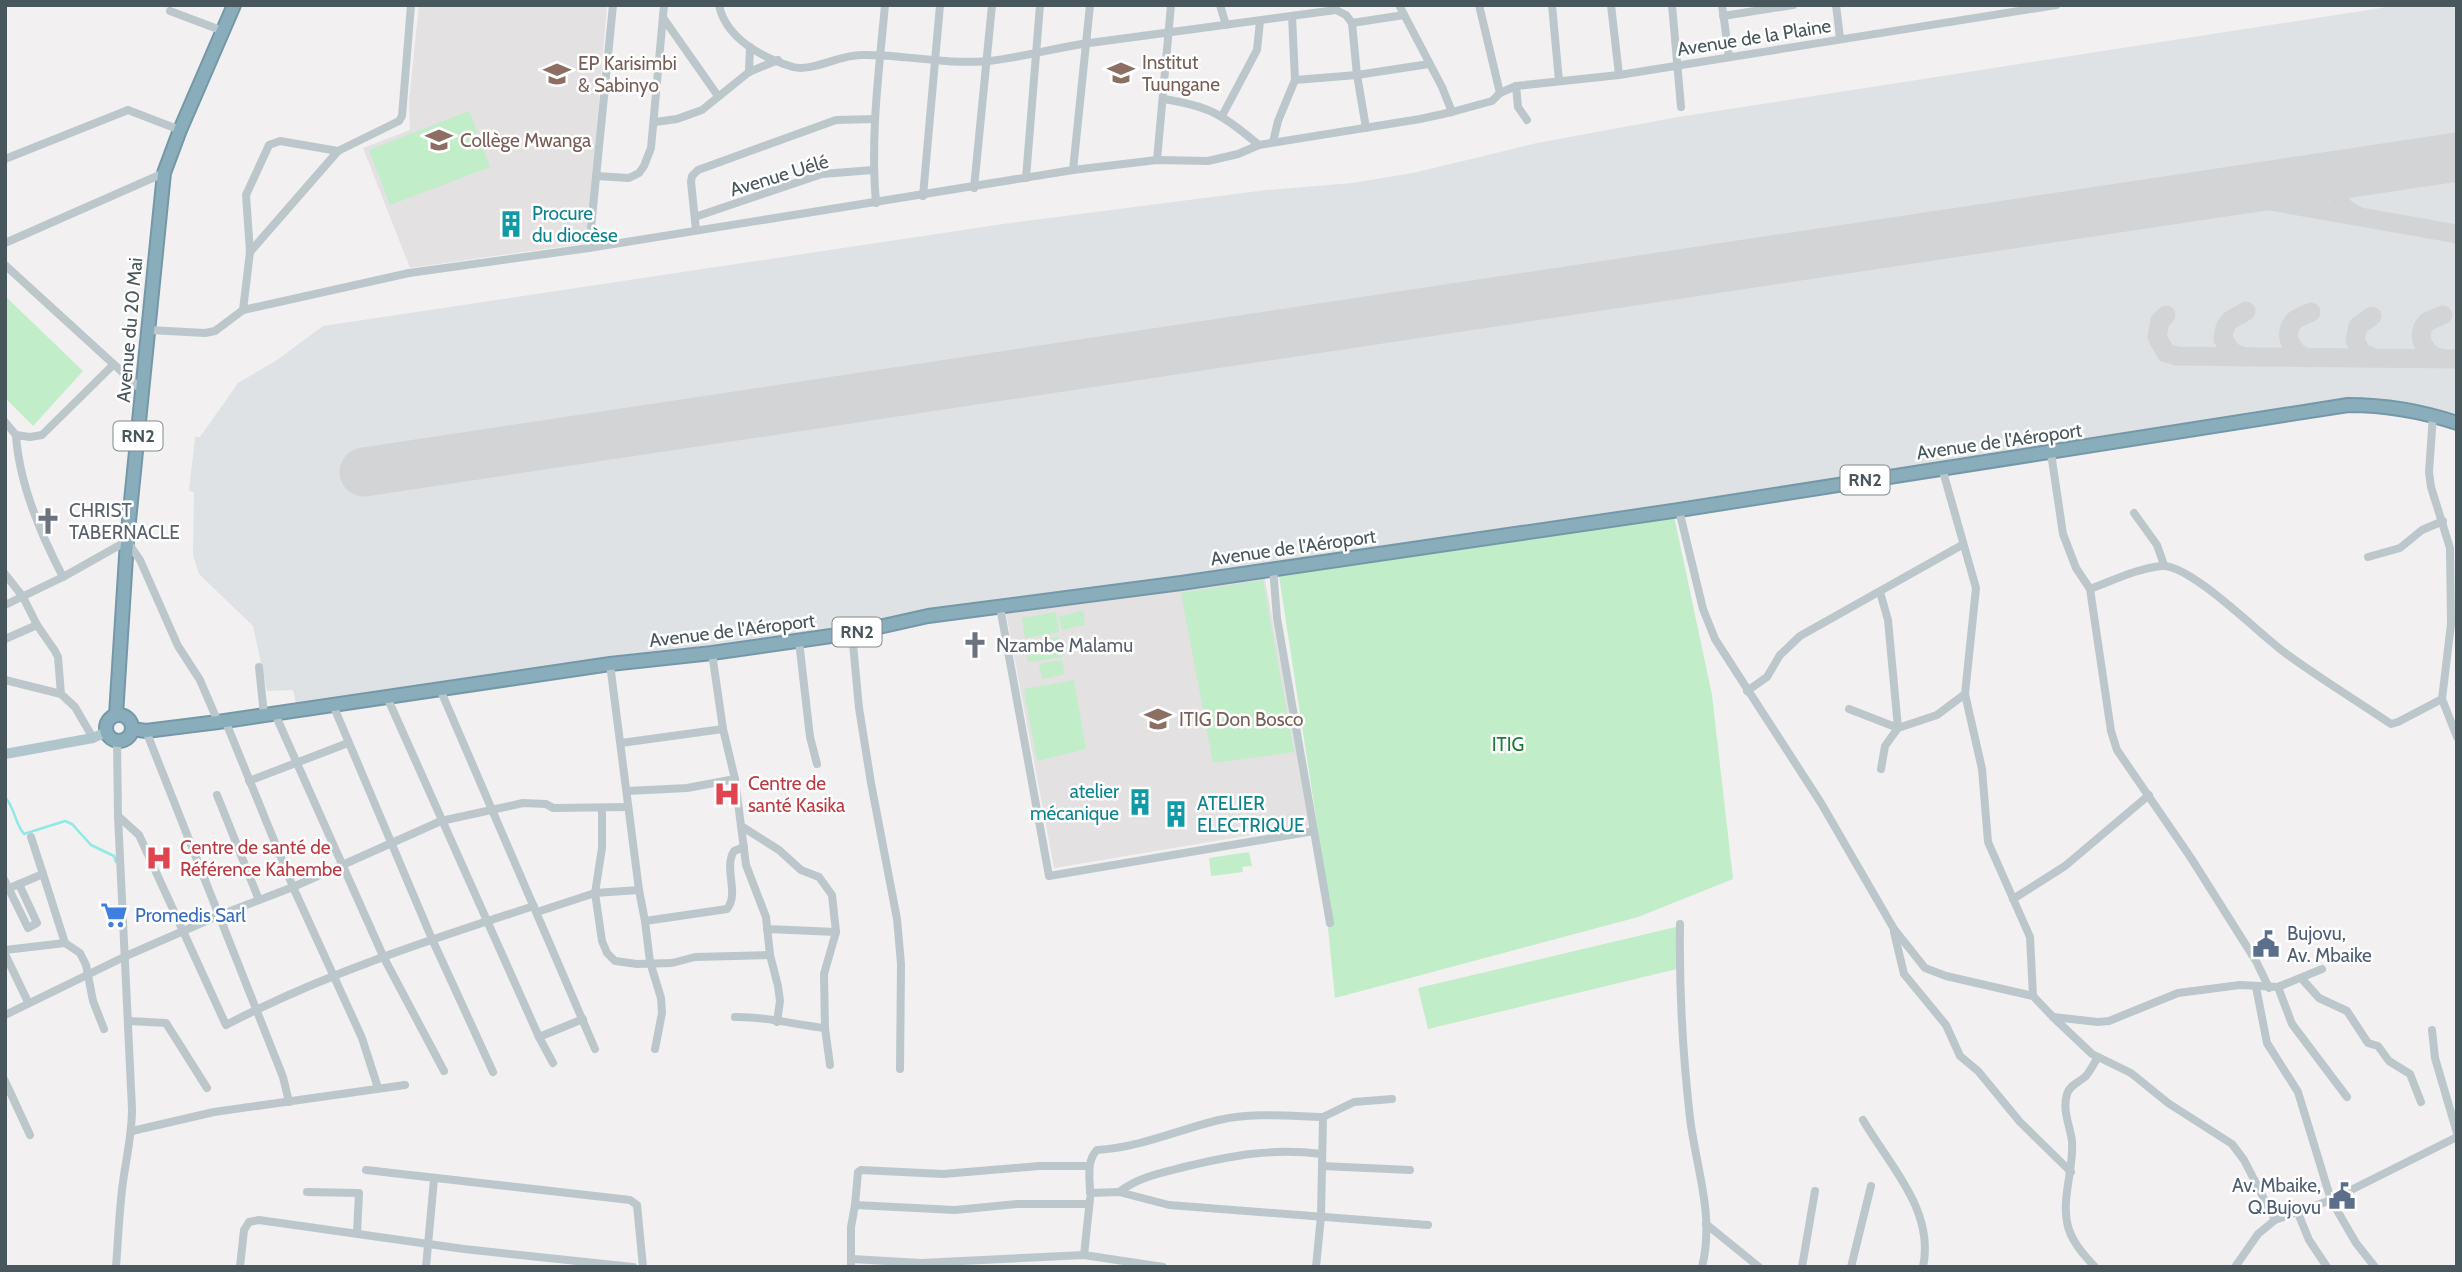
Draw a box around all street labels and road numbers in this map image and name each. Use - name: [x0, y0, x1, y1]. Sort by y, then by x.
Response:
- street label: Avenue de la Plaine: [1675, 14, 1833, 61]
- street label: Avenue Uélé: [727, 150, 831, 201]
- street label: Avenue du 20 Mai: [112, 257, 147, 403]
- street label: Avenue de l'Aéroport: [1915, 418, 2084, 464]
- road number: RN2: [114, 422, 162, 450]
- road number: RN2: [1840, 466, 1890, 494]
- street label: Avenue de l'Aéroport: [1209, 524, 1378, 570]
- street label: Avenue de l'Aéroport: [648, 609, 817, 652]
- road number: RN2: [832, 618, 882, 646]

